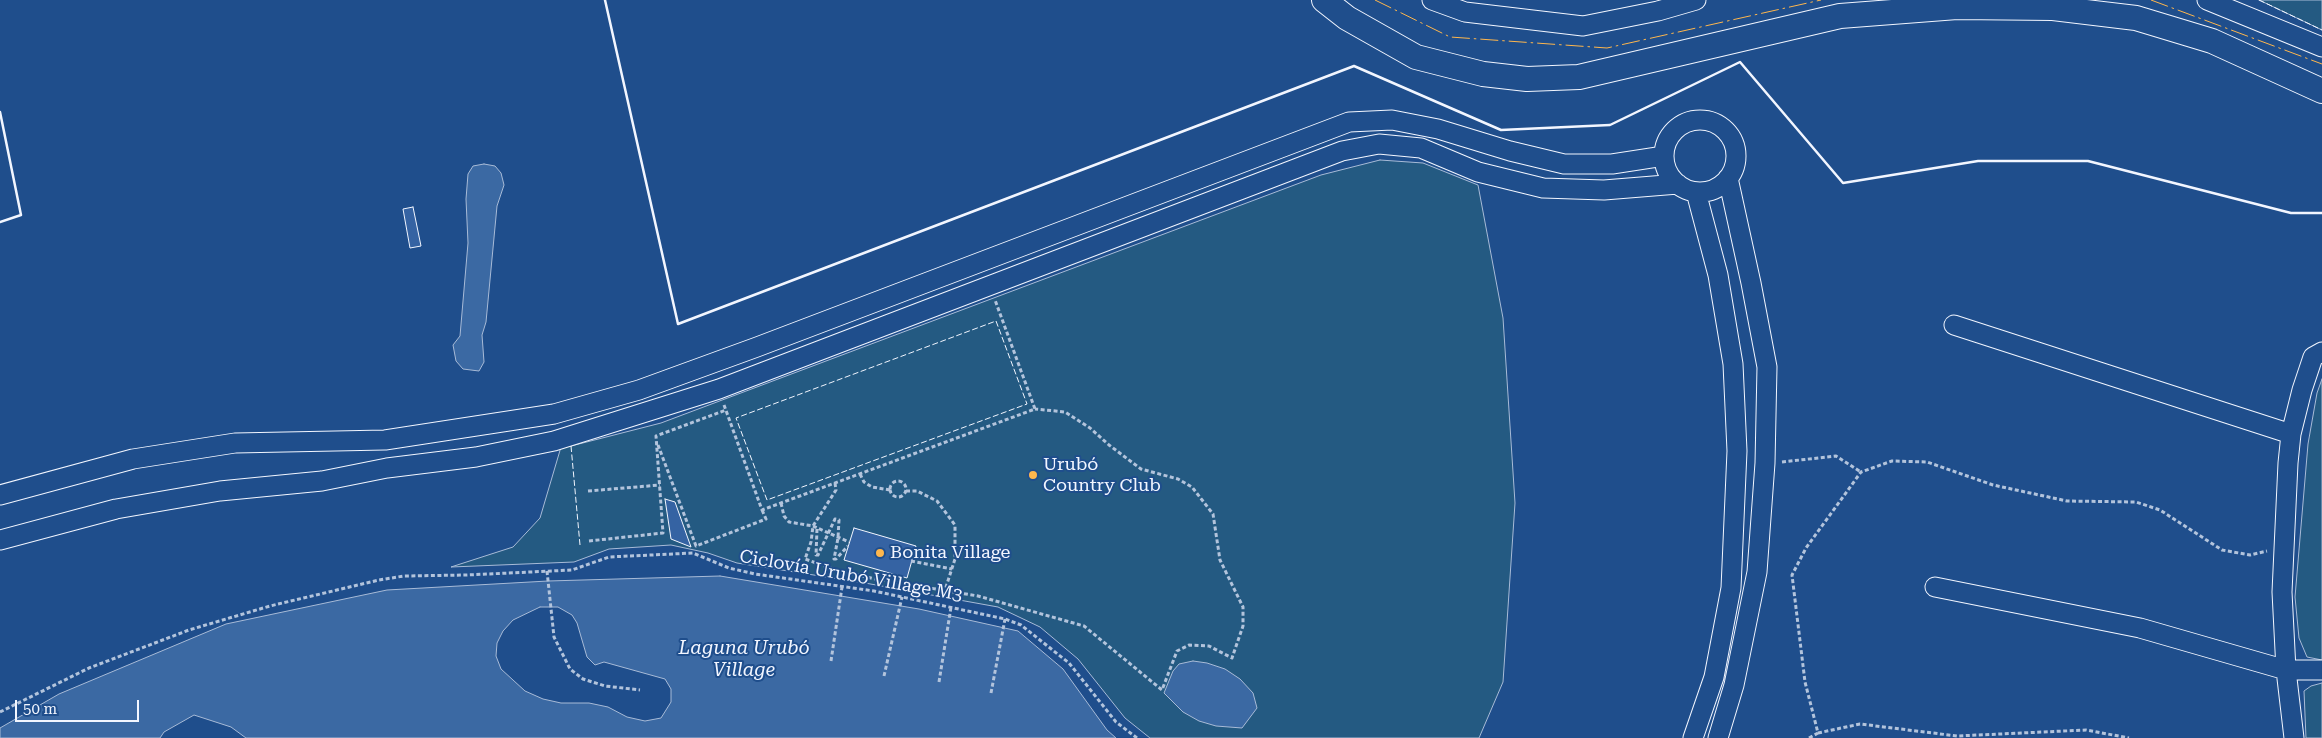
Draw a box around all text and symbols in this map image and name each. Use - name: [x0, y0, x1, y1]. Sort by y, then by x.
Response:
- place label: Urubó Country Club: [1043, 454, 1161, 496]
- marker: Urubó Country Club: [1027, 469, 1039, 481]
- place label: Bonita Village: [890, 542, 1010, 564]
- street label: Ciclovía Urubó Village M3: [738, 546, 964, 606]
- marker: Bonita Village: [874, 547, 886, 559]
- water label: Laguna Urubó Village: [678, 637, 810, 681]
- scale bar: [18, 690, 141, 722]
- text: 50 m: [23, 700, 57, 718]

